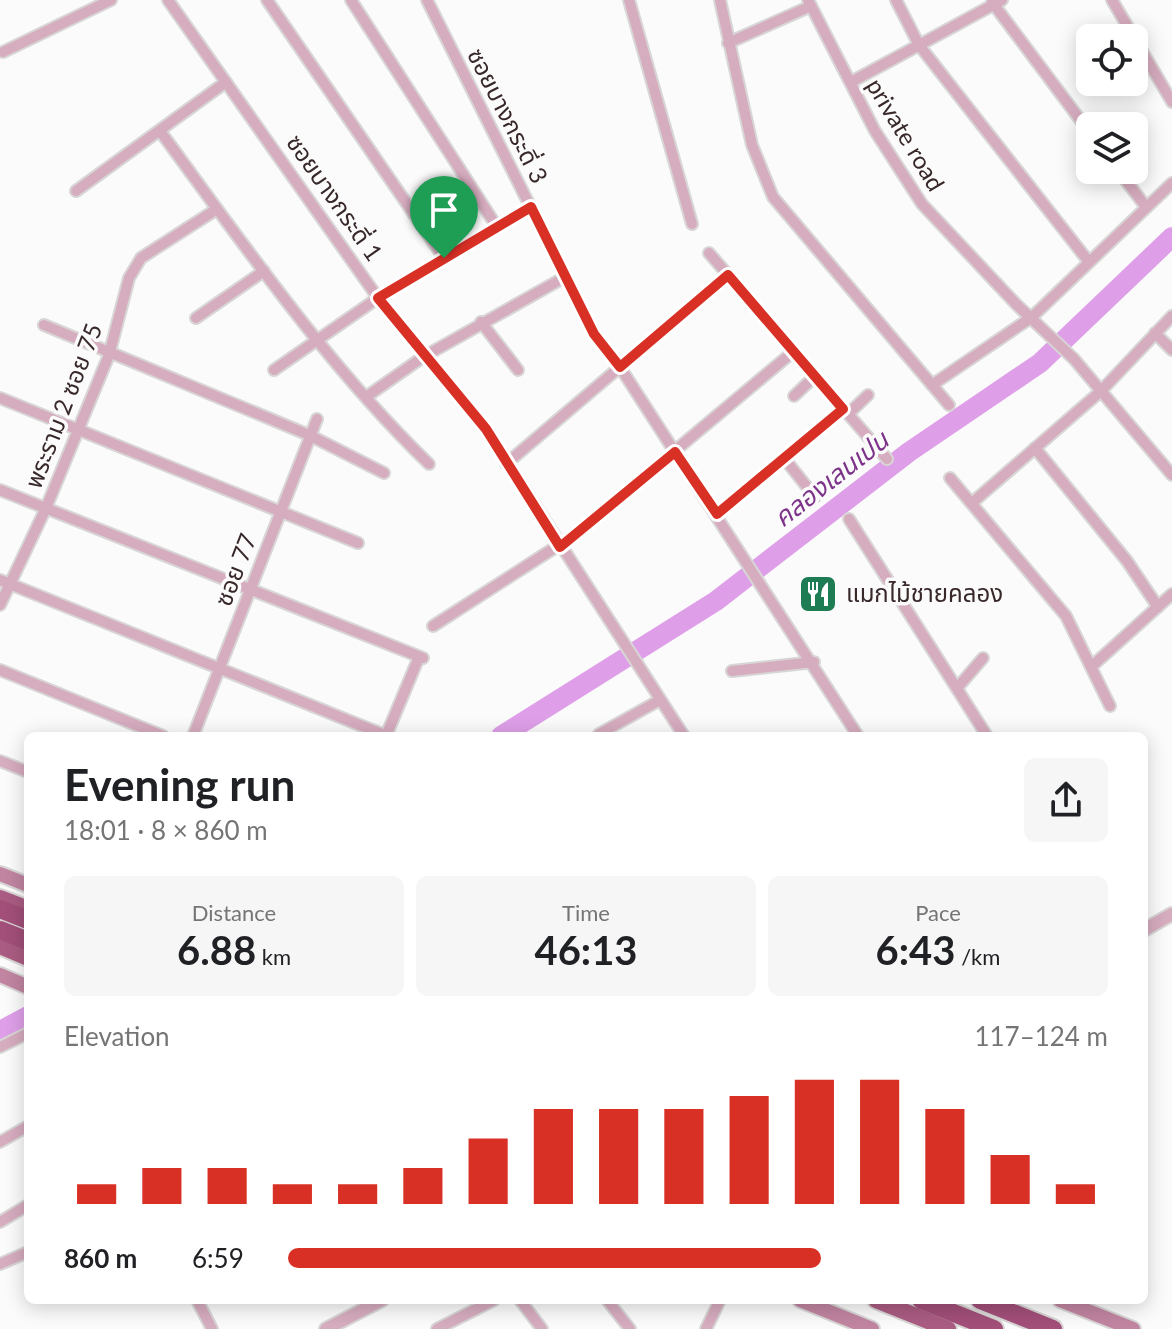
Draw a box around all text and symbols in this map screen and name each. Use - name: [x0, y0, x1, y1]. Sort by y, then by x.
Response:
- map controls: [1076, 24, 1148, 184]
- button: locate: [1076, 24, 1148, 96]
- street label: ซอยบางกระดี่ 3: [462, 43, 556, 188]
- street label: private road: [861, 73, 951, 196]
- button: layers: [1076, 112, 1148, 184]
- street label: ซอยบางกระดี่ 1: [281, 128, 390, 266]
- pin: [410, 176, 478, 258]
- icon: arrive: [422, 188, 466, 232]
- street label: พระราม 2 ซอย 75: [18, 319, 107, 492]
- water label: คลองเลนเปน: [767, 422, 896, 533]
- street label: ซอย 77: [208, 529, 262, 610]
- restaurant icon: แมกไม้ชายคลอง: [797, 573, 839, 615]
- place label: แมกไม้ชายคลอง: [846, 578, 1003, 607]
- text: Evening run: [64, 758, 295, 810]
- button: share: [1024, 758, 1108, 842]
- text: 18:01 · 8 × 860 m: [64, 814, 268, 846]
- text: Distance: [192, 899, 276, 926]
- text: Time: [562, 899, 610, 926]
- text: Pace: [915, 899, 961, 926]
- text: 6.88: [177, 926, 256, 974]
- text: 46:13: [534, 926, 638, 974]
- text: 6:43: [876, 926, 956, 974]
- text: km: [256, 943, 291, 970]
- text: /km: [956, 943, 1000, 970]
- text: Elevation: [64, 1020, 170, 1052]
- text: 117–124 m: [974, 1020, 1108, 1052]
- text: 860 m: [64, 1242, 137, 1274]
- text: 6:59: [192, 1242, 244, 1274]

